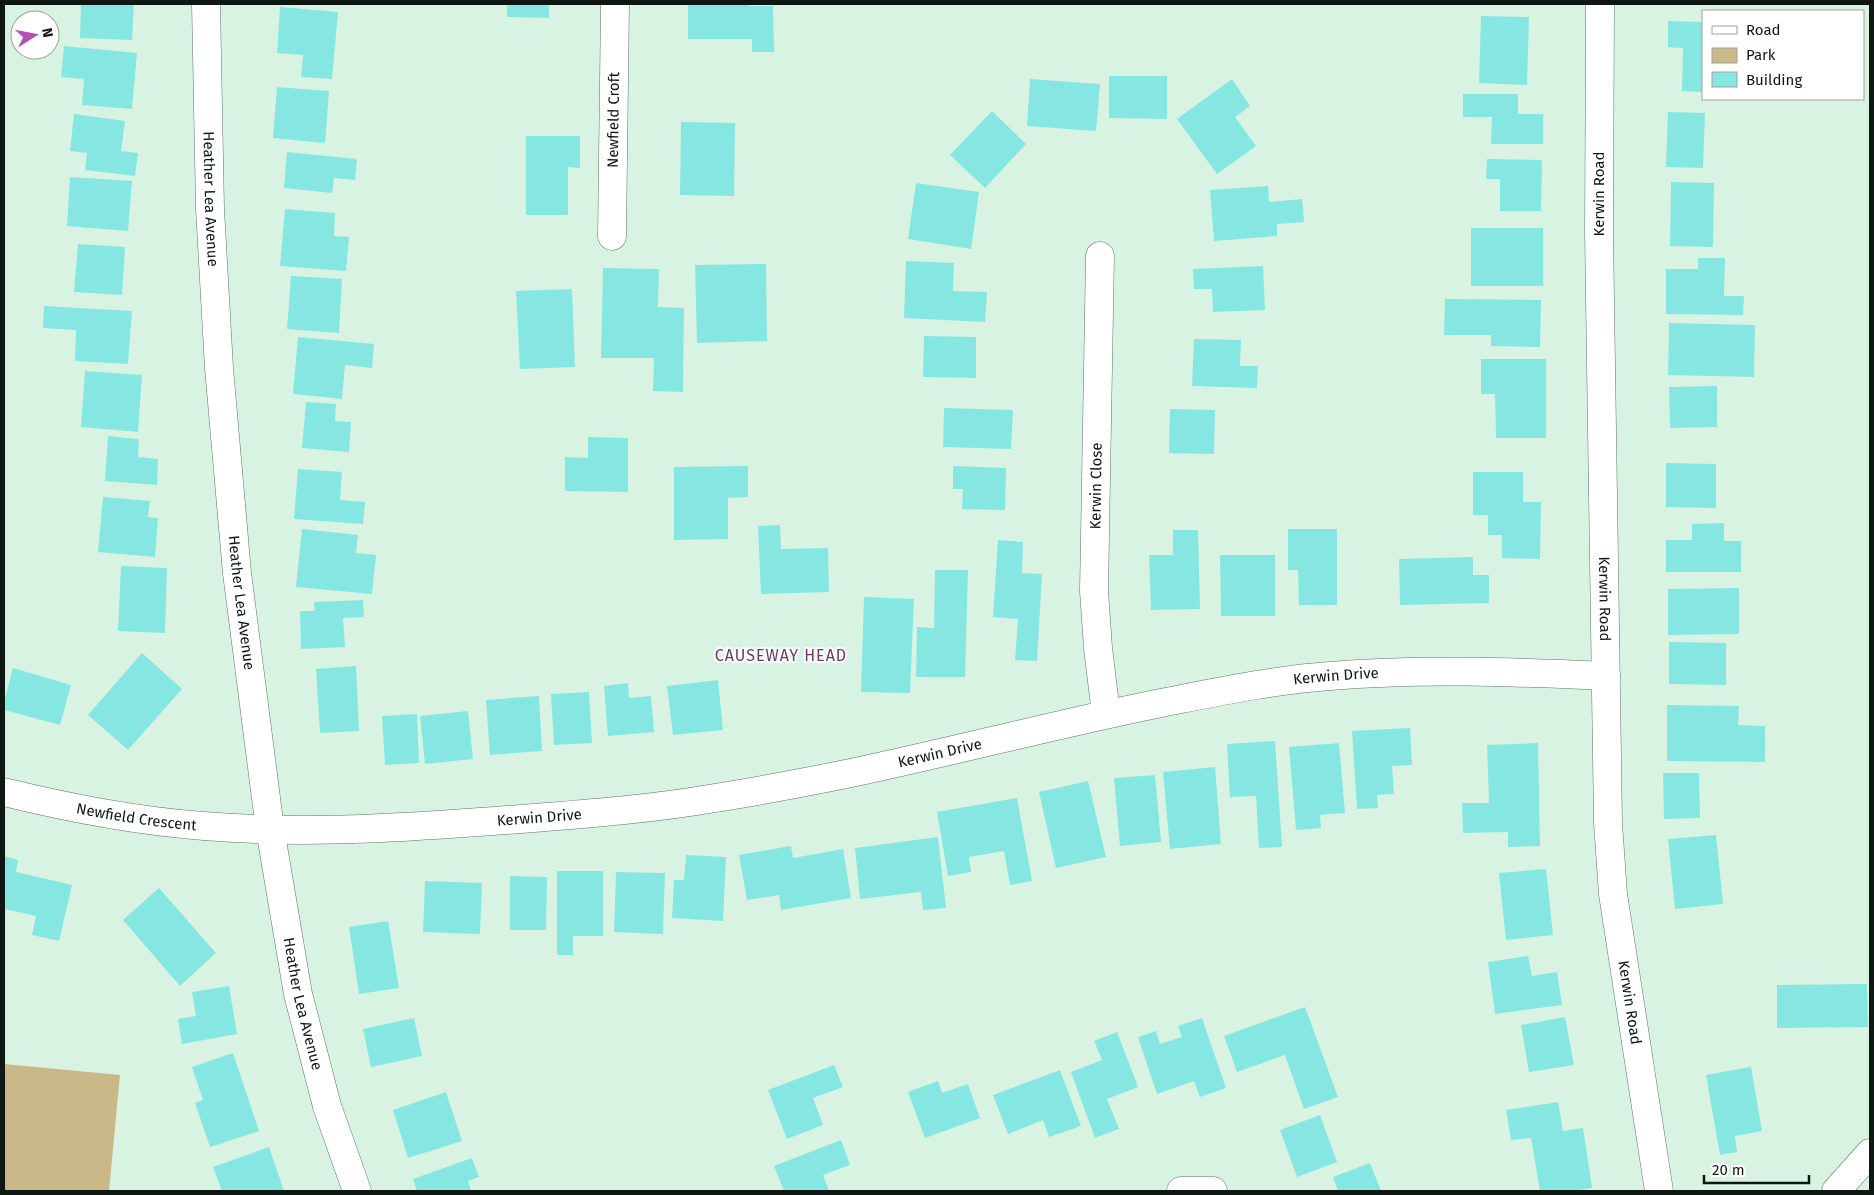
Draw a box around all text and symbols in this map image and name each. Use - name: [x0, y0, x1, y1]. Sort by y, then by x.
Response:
- north arrow: [10, 10, 60, 60]
- legend: [1702, 10, 1864, 100]
- text: Road: [1746, 21, 1781, 39]
- text: N: [38, 26, 57, 39]
- text: Park: [1746, 46, 1776, 64]
- street label: Newfield Croft: [604, 71, 623, 168]
- text: Building: [1746, 71, 1802, 89]
- street label: Heather Lea Avenue: [199, 131, 222, 267]
- street label: Kerwin Road: [1590, 152, 1608, 236]
- street label: Kerwin Close: [1086, 442, 1106, 530]
- street label: Heather Lea Avenue: [225, 534, 258, 671]
- street label: Kerwin Road: [1595, 556, 1614, 642]
- district label: CAUSEWAY HEAD: [715, 646, 847, 665]
- street label: Kerwin Drive: [1292, 664, 1379, 689]
- street label: Kerwin Drive: [896, 735, 984, 771]
- street label: Newfield Crescent: [75, 799, 198, 834]
- street label: Kerwin Drive: [496, 805, 583, 830]
- street label: Heather Lea Avenue: [280, 936, 326, 1072]
- street label: Kerwin Road: [1614, 959, 1645, 1046]
- scale bar: [1704, 1152, 1809, 1184]
- text: 20 m: [1712, 1161, 1745, 1179]

